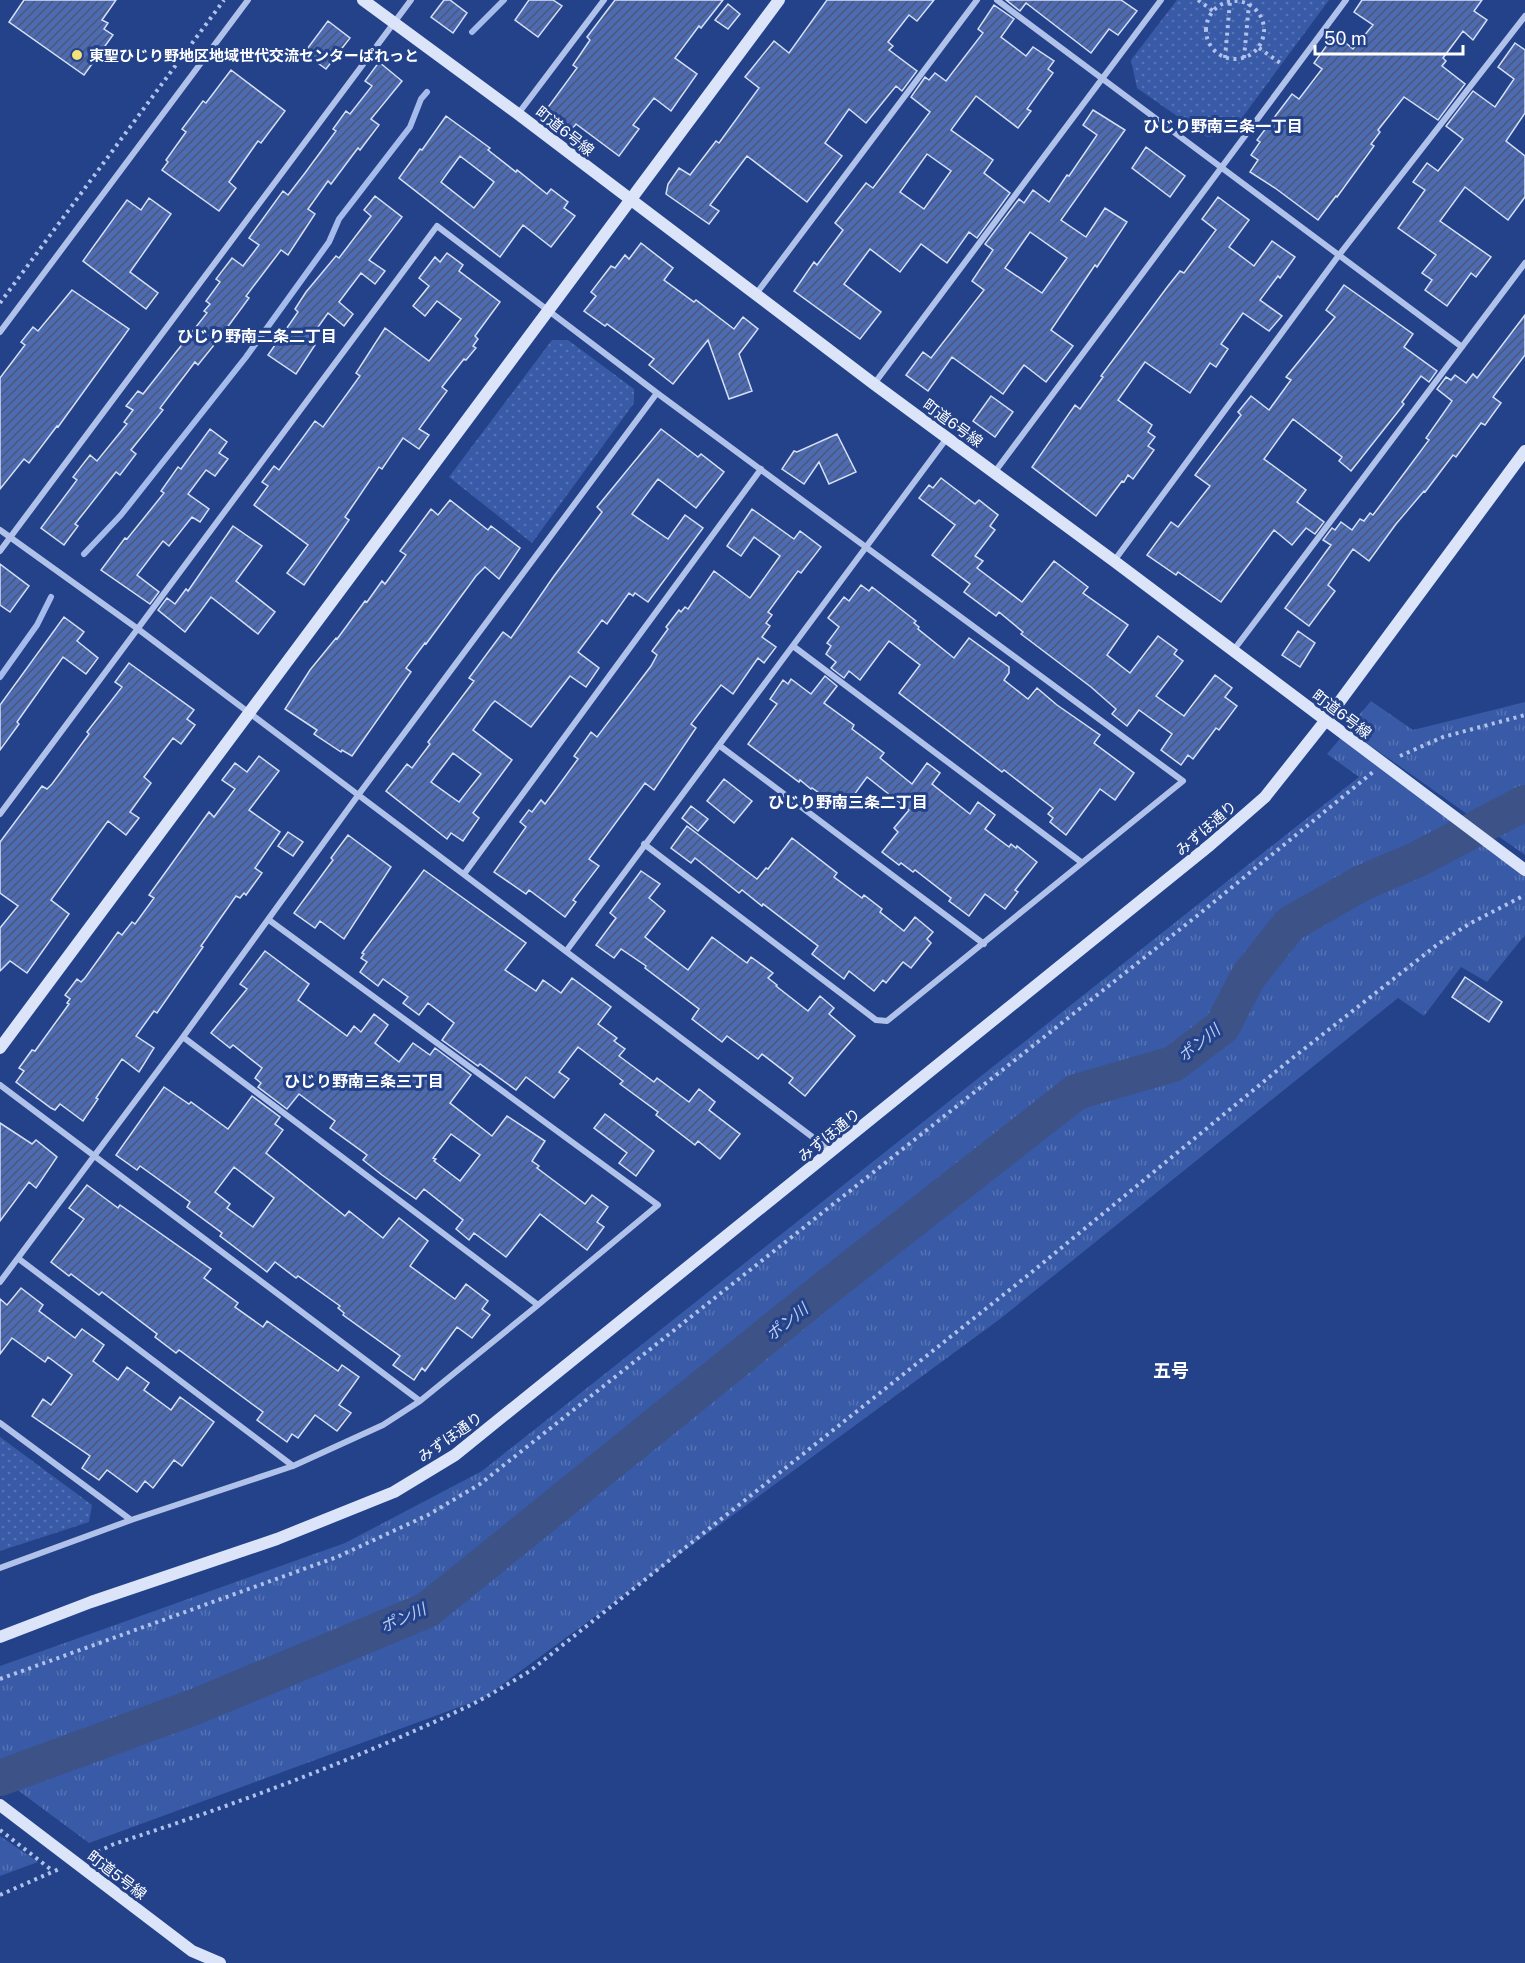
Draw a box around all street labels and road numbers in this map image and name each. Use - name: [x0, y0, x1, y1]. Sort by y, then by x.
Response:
- street label: 町道6号線: [532, 103, 598, 159]
- street label: 町道6号線: [920, 396, 986, 450]
- street label: 町道6号線: [1309, 686, 1375, 742]
- street label: みずほ通り: [1172, 797, 1240, 859]
- street label: みずほ通り: [795, 1105, 863, 1165]
- street label: みずほ通り: [414, 1409, 486, 1465]
- street label: 町道5号線: [84, 1847, 150, 1903]

